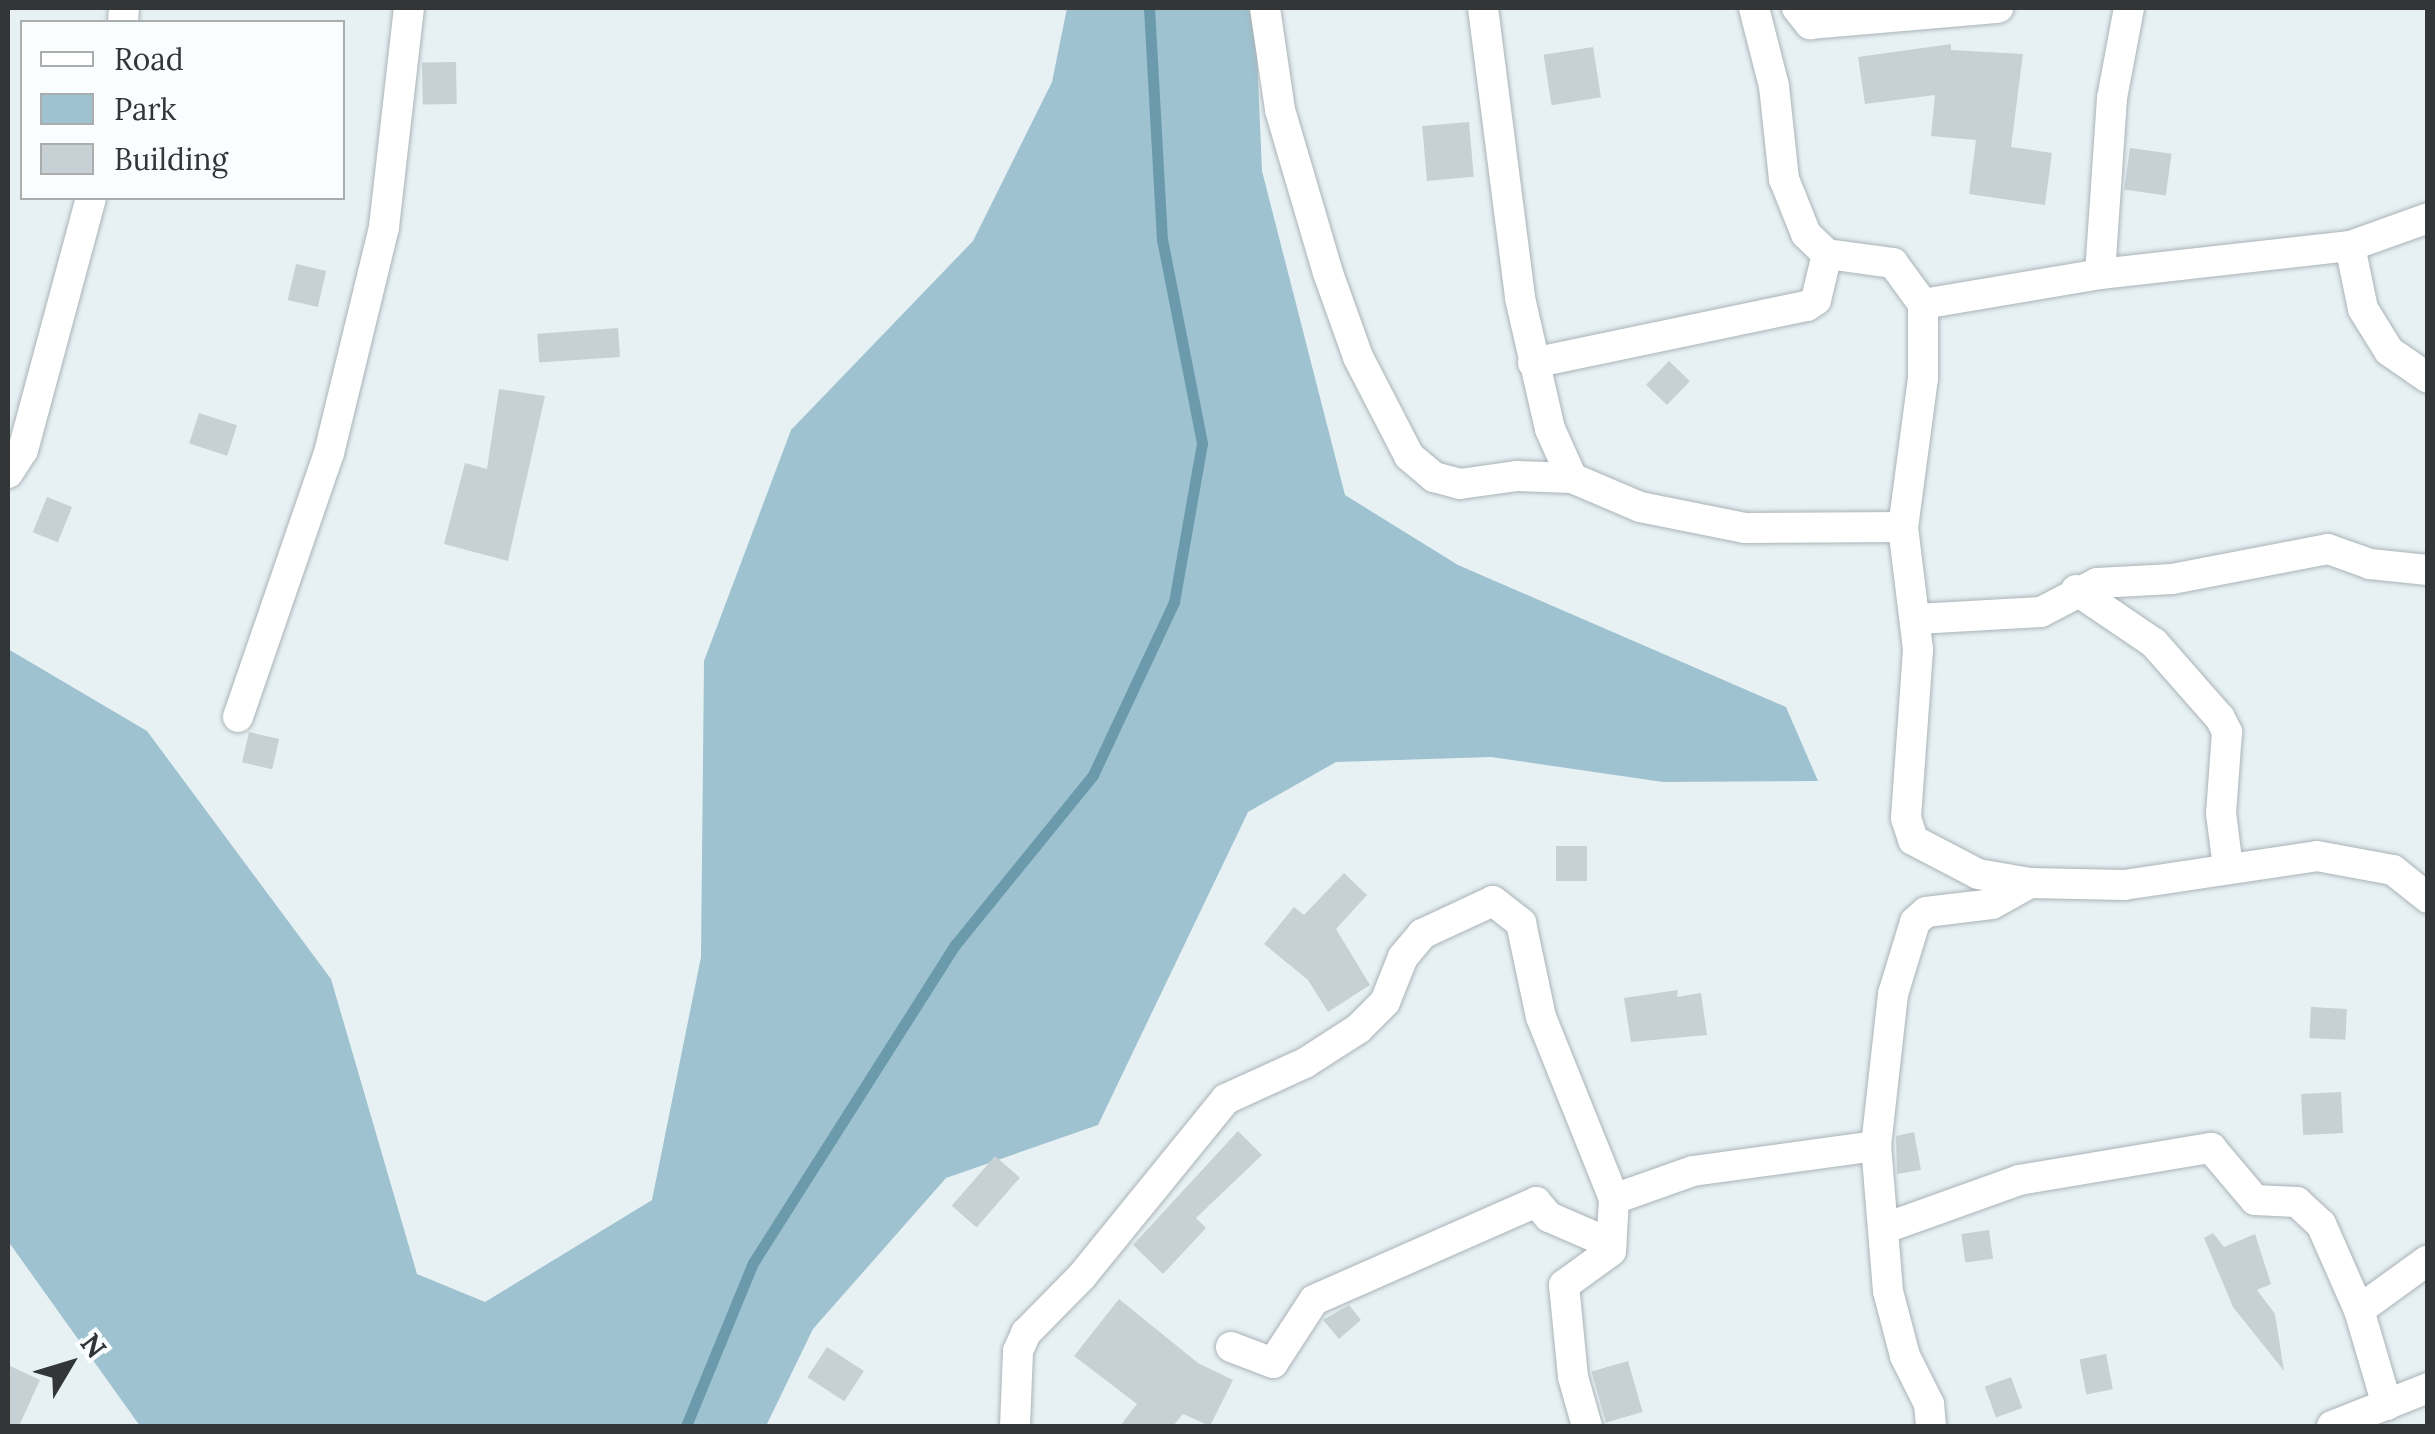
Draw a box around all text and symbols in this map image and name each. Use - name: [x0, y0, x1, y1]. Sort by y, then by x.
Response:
- legend: [20, 20, 345, 200]
- text: Road: [114, 40, 184, 78]
- text: Park: [114, 90, 176, 128]
- text: Building: [114, 140, 228, 178]
- north arrow: [20, 1314, 120, 1414]
- text: N: [73, 1326, 114, 1365]

